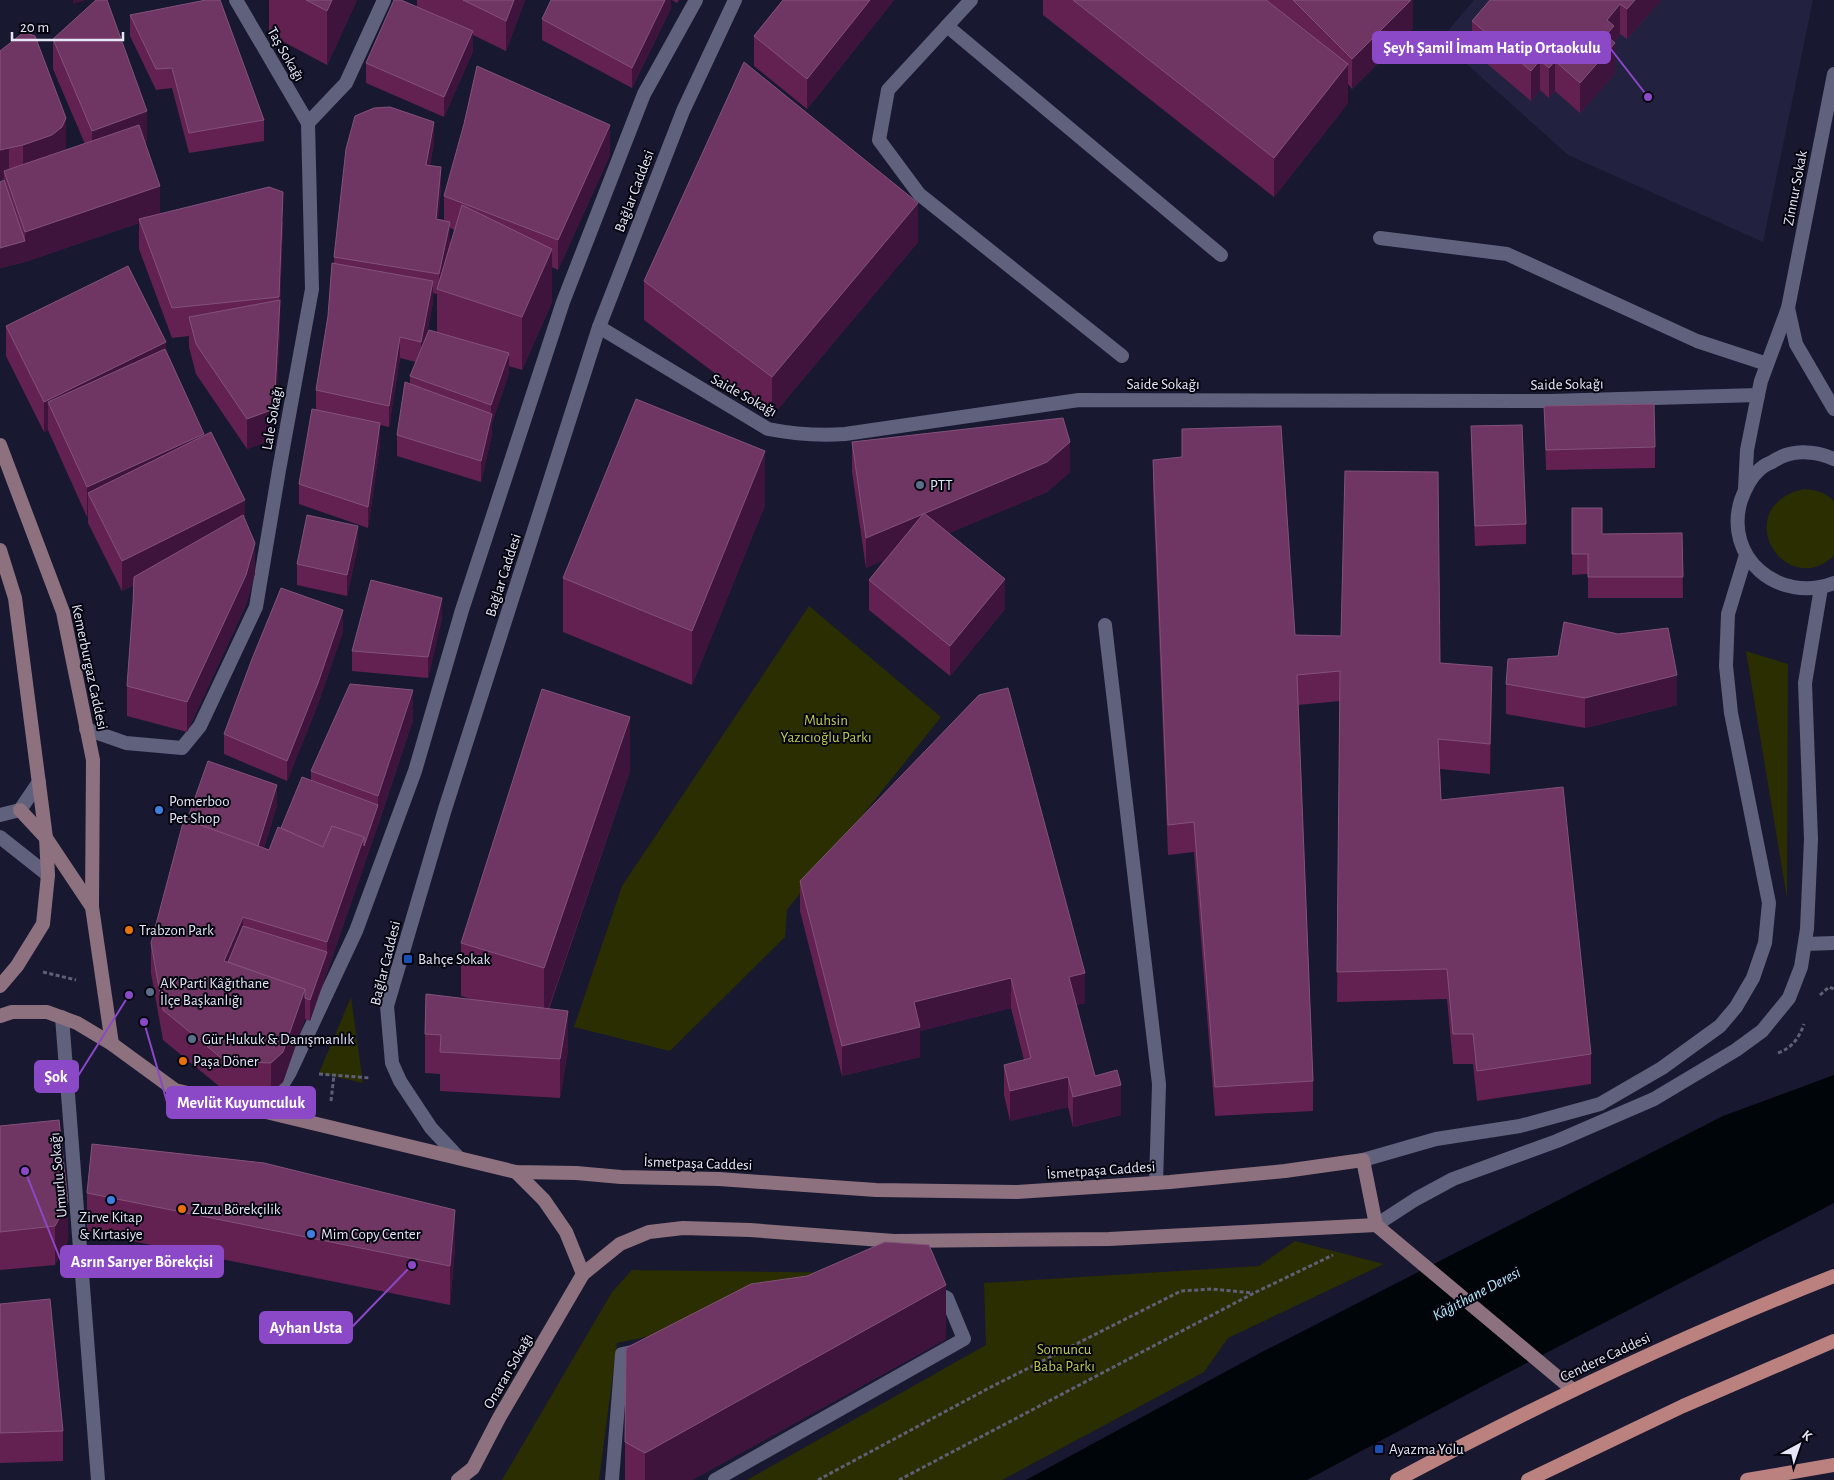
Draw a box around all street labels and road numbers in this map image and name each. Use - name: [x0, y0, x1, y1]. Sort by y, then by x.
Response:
- street label: Taş Sokağı: [264, 25, 307, 84]
- street label: Bağlar Caddesi: [612, 148, 657, 234]
- street label: Zinnur Sokak: [1781, 149, 1810, 227]
- street label: Saide Sokağı: [708, 371, 779, 420]
- street label: Saide Sokağı: [1530, 376, 1604, 393]
- street label: Saide Sokağı: [1126, 377, 1200, 392]
- street label: Lale Sokağı: [259, 385, 286, 451]
- street label: Bağlar Caddesi: [483, 532, 524, 619]
- street label: Kemerburgaz Caddesi: [69, 603, 110, 731]
- street label: Bağlar Caddesi: [368, 919, 403, 1007]
- street label: Umurlu Sokağı: [47, 1132, 70, 1218]
- street label: İsmetpaşa Caddesi: [643, 1152, 753, 1173]
- street label: İsmetpaşa Caddesi: [1046, 1157, 1156, 1182]
- street label: Cendere Caddesi: [1558, 1330, 1653, 1385]
- street label: Onaran Sokağı: [481, 1331, 536, 1412]

